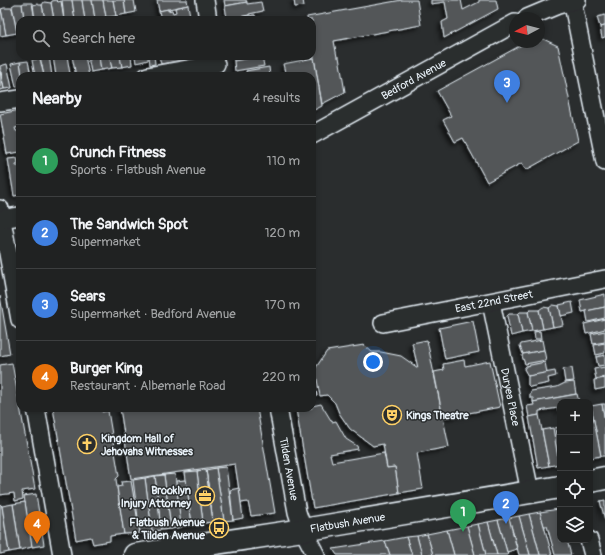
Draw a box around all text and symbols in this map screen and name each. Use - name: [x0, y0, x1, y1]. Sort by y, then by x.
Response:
- north arrow: [509, 12, 545, 48]
- search box: [16, 16, 316, 60]
- icon: search: [30, 27, 52, 49]
- text: Search here: [62, 29, 135, 48]
- street label: Bedford Avenue: [379, 56, 449, 102]
- pin: 3: [494, 70, 520, 103]
- text: Nearby: [32, 88, 81, 109]
- text: 4 results: [253, 90, 300, 106]
- text: Crunch Fitness: [70, 143, 166, 162]
- text: 1: [42, 153, 48, 169]
- text: 110 m: [267, 153, 300, 169]
- text: Sports · Flatbush Avenue: [70, 162, 206, 178]
- text: The Sandwich Spot: [70, 215, 188, 234]
- text: 2: [41, 225, 49, 241]
- text: 120 m: [264, 225, 300, 241]
- text: Supermarket: [70, 234, 141, 250]
- text: Sears: [70, 287, 105, 306]
- street label: East 22nd Street: [454, 287, 534, 315]
- text: 3: [41, 297, 49, 313]
- text: 170 m: [265, 297, 300, 313]
- text: Supermarket · Bedford Avenue: [70, 306, 236, 322]
- your location: [363, 352, 383, 372]
- text: Burger King: [70, 359, 143, 378]
- street label: Duryea Place: [498, 367, 523, 428]
- text: 4: [41, 369, 49, 385]
- text: 220 m: [262, 369, 300, 385]
- text: Restaurant · Albemarle Road: [70, 378, 226, 394]
- map controls: [557, 399, 593, 543]
- button: +: [557, 399, 593, 435]
- theatre icon: Kings Theatre: [381, 404, 403, 426]
- place label: Kings Theatre: [406, 409, 469, 422]
- place label: Kingdom Hall of Jehovahs Witnesses: [101, 432, 193, 458]
- church icon: Kingdom Hall of Jehovahs Witnesses: [76, 433, 98, 455]
- button: −: [557, 435, 593, 471]
- street label: Tilden Avenue: [277, 436, 301, 502]
- button: locate: [557, 471, 593, 507]
- place label: Brooklyn Injury Attorney: [121, 484, 191, 510]
- office icon: Brooklyn Injury Attorney: [194, 485, 216, 507]
- pin: 2: [493, 491, 519, 524]
- pin: 1: [450, 499, 476, 532]
- button: layers: [557, 507, 593, 543]
- street label: Flatbush Avenue: [309, 510, 387, 535]
- pin: 4: [24, 511, 50, 544]
- place label: Flatbush Avenue & Tilden Avenue: [129, 516, 206, 542]
- bus stop icon: Flatbush Avenue & Tilden Avenue: [208, 517, 230, 539]

